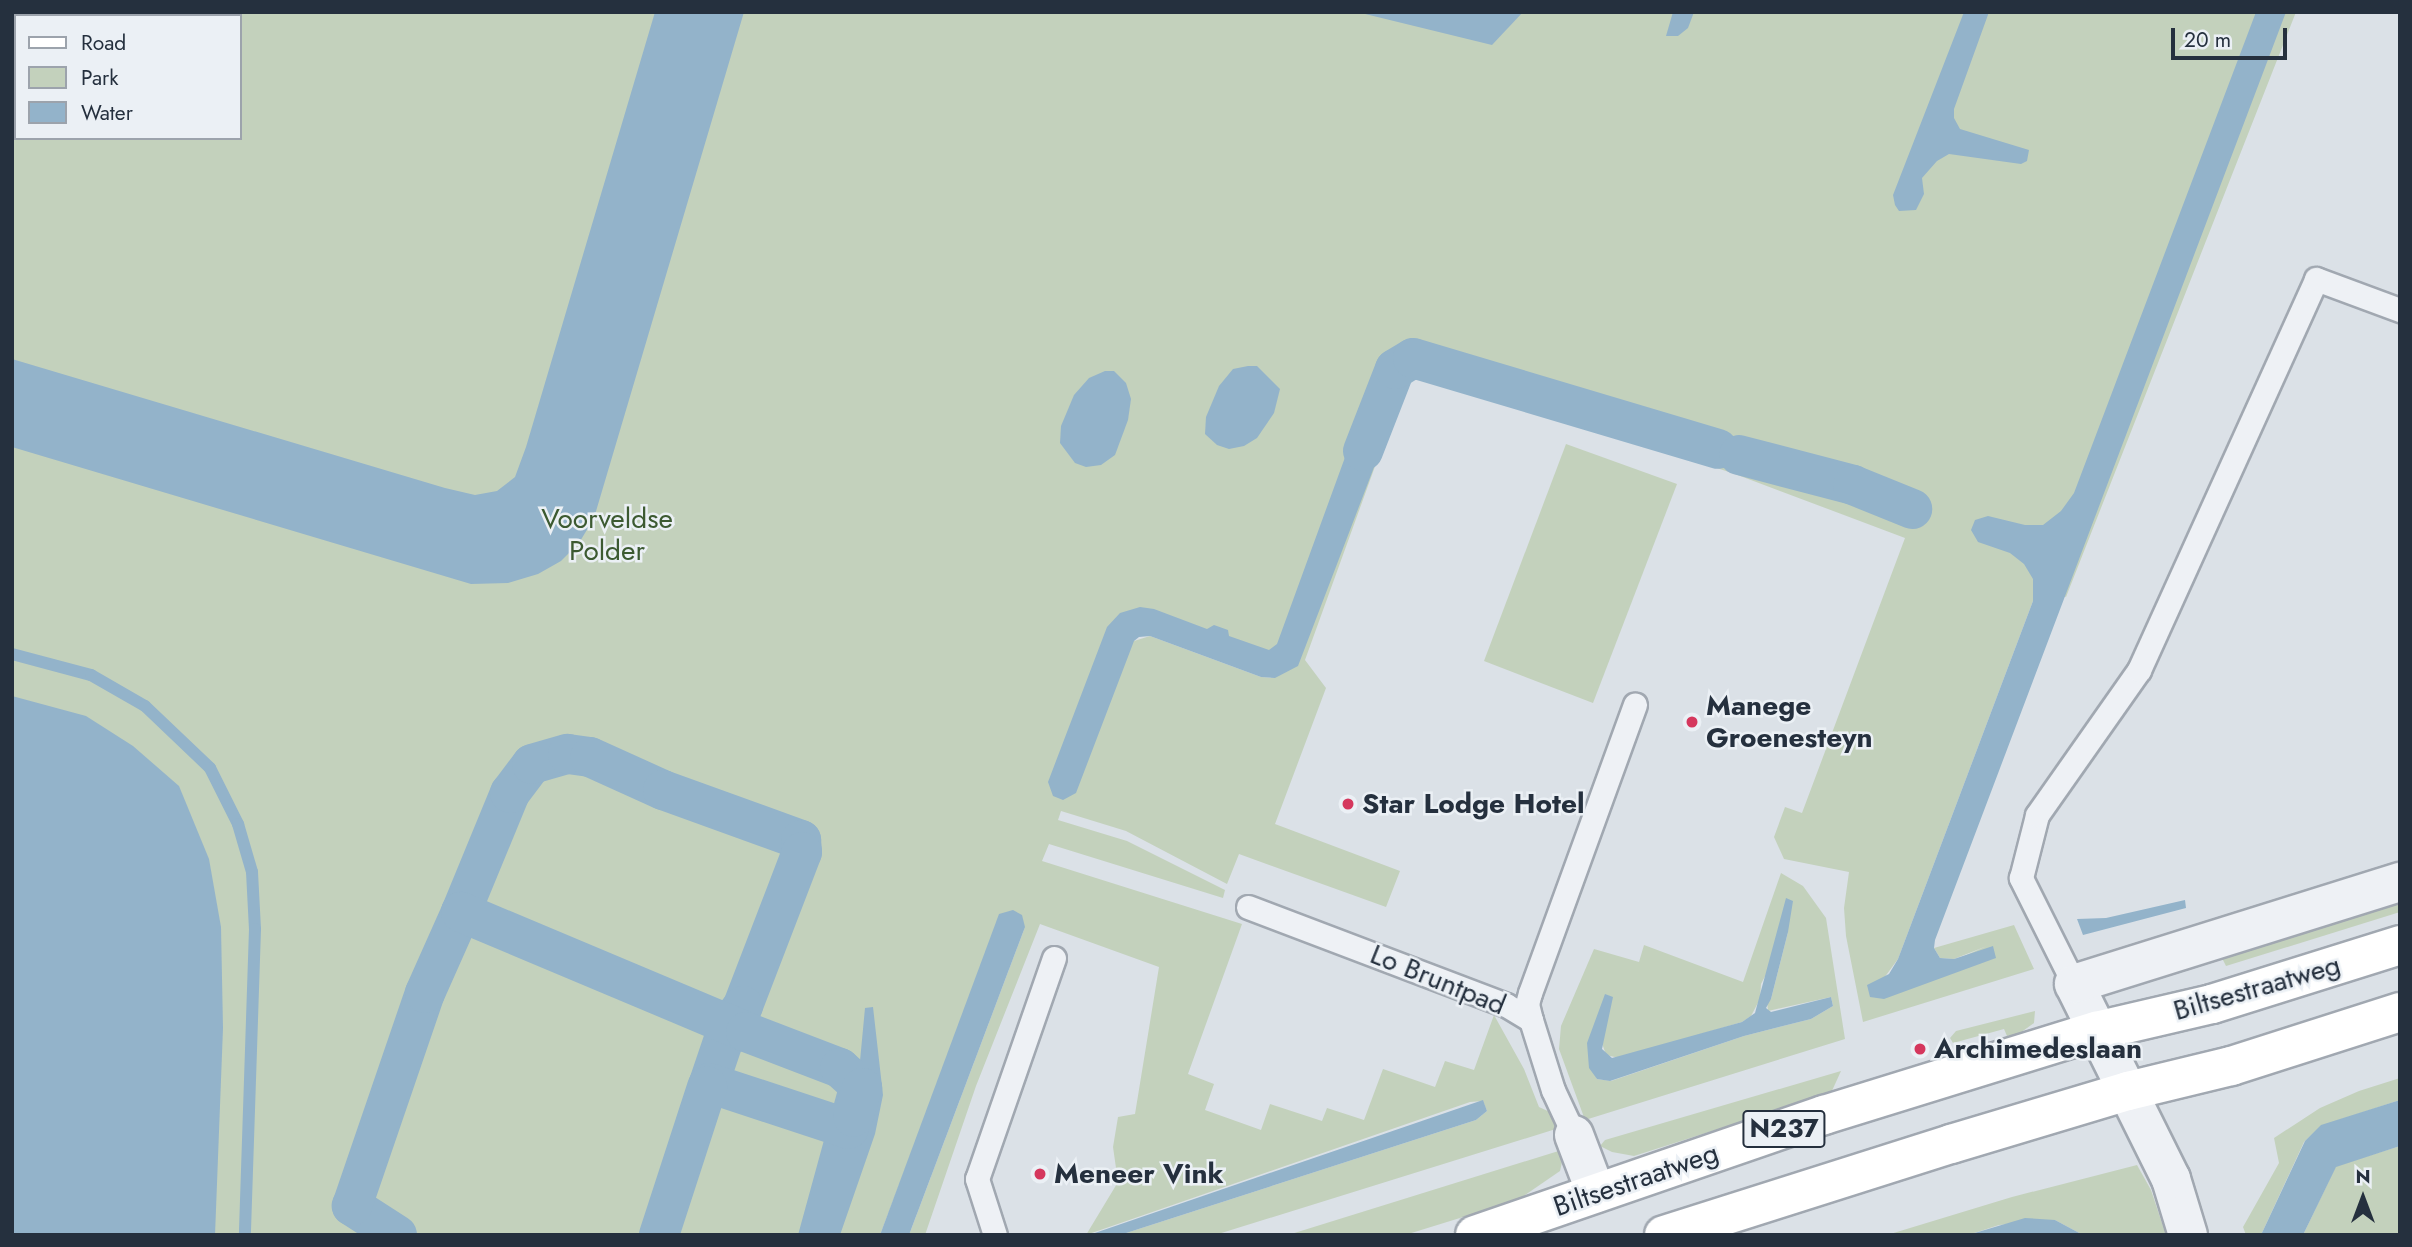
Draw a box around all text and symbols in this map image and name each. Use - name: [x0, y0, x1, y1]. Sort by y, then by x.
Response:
- legend: [14, 14, 242, 140]
- scale bar: [2174, 14, 2290, 58]
- text: 20 m: [2184, 25, 2231, 55]
- text: Road: [81, 28, 126, 58]
- text: Park: [81, 63, 118, 93]
- text: Water: [81, 98, 133, 128]
- park label: Voorveldse Polder: [541, 502, 673, 568]
- place label: Manege Groenesteyn: [1706, 689, 1873, 755]
- marker: Manege Groenesteyn: [1684, 714, 1700, 730]
- place label: Star Lodge Hotel: [1362, 787, 1585, 821]
- marker: Star Lodge Hotel: [1340, 796, 1356, 812]
- street label: Lo Bruntpad: [1365, 938, 1511, 1022]
- street label: Biltsestraatweg: [2170, 948, 2344, 1028]
- place label: Archimedeslaan: [1934, 1032, 2142, 1066]
- marker: Archimedeslaan: [1912, 1041, 1928, 1057]
- road number: N237: [1742, 1106, 1826, 1152]
- street label: Biltsestraatweg: [1549, 1136, 1723, 1224]
- place label: Meneer Vink: [1054, 1157, 1224, 1191]
- north arrow: [2328, 1163, 2398, 1233]
- text: N: [2355, 1163, 2371, 1190]
- marker: Meneer Vink: [1032, 1166, 1048, 1182]

